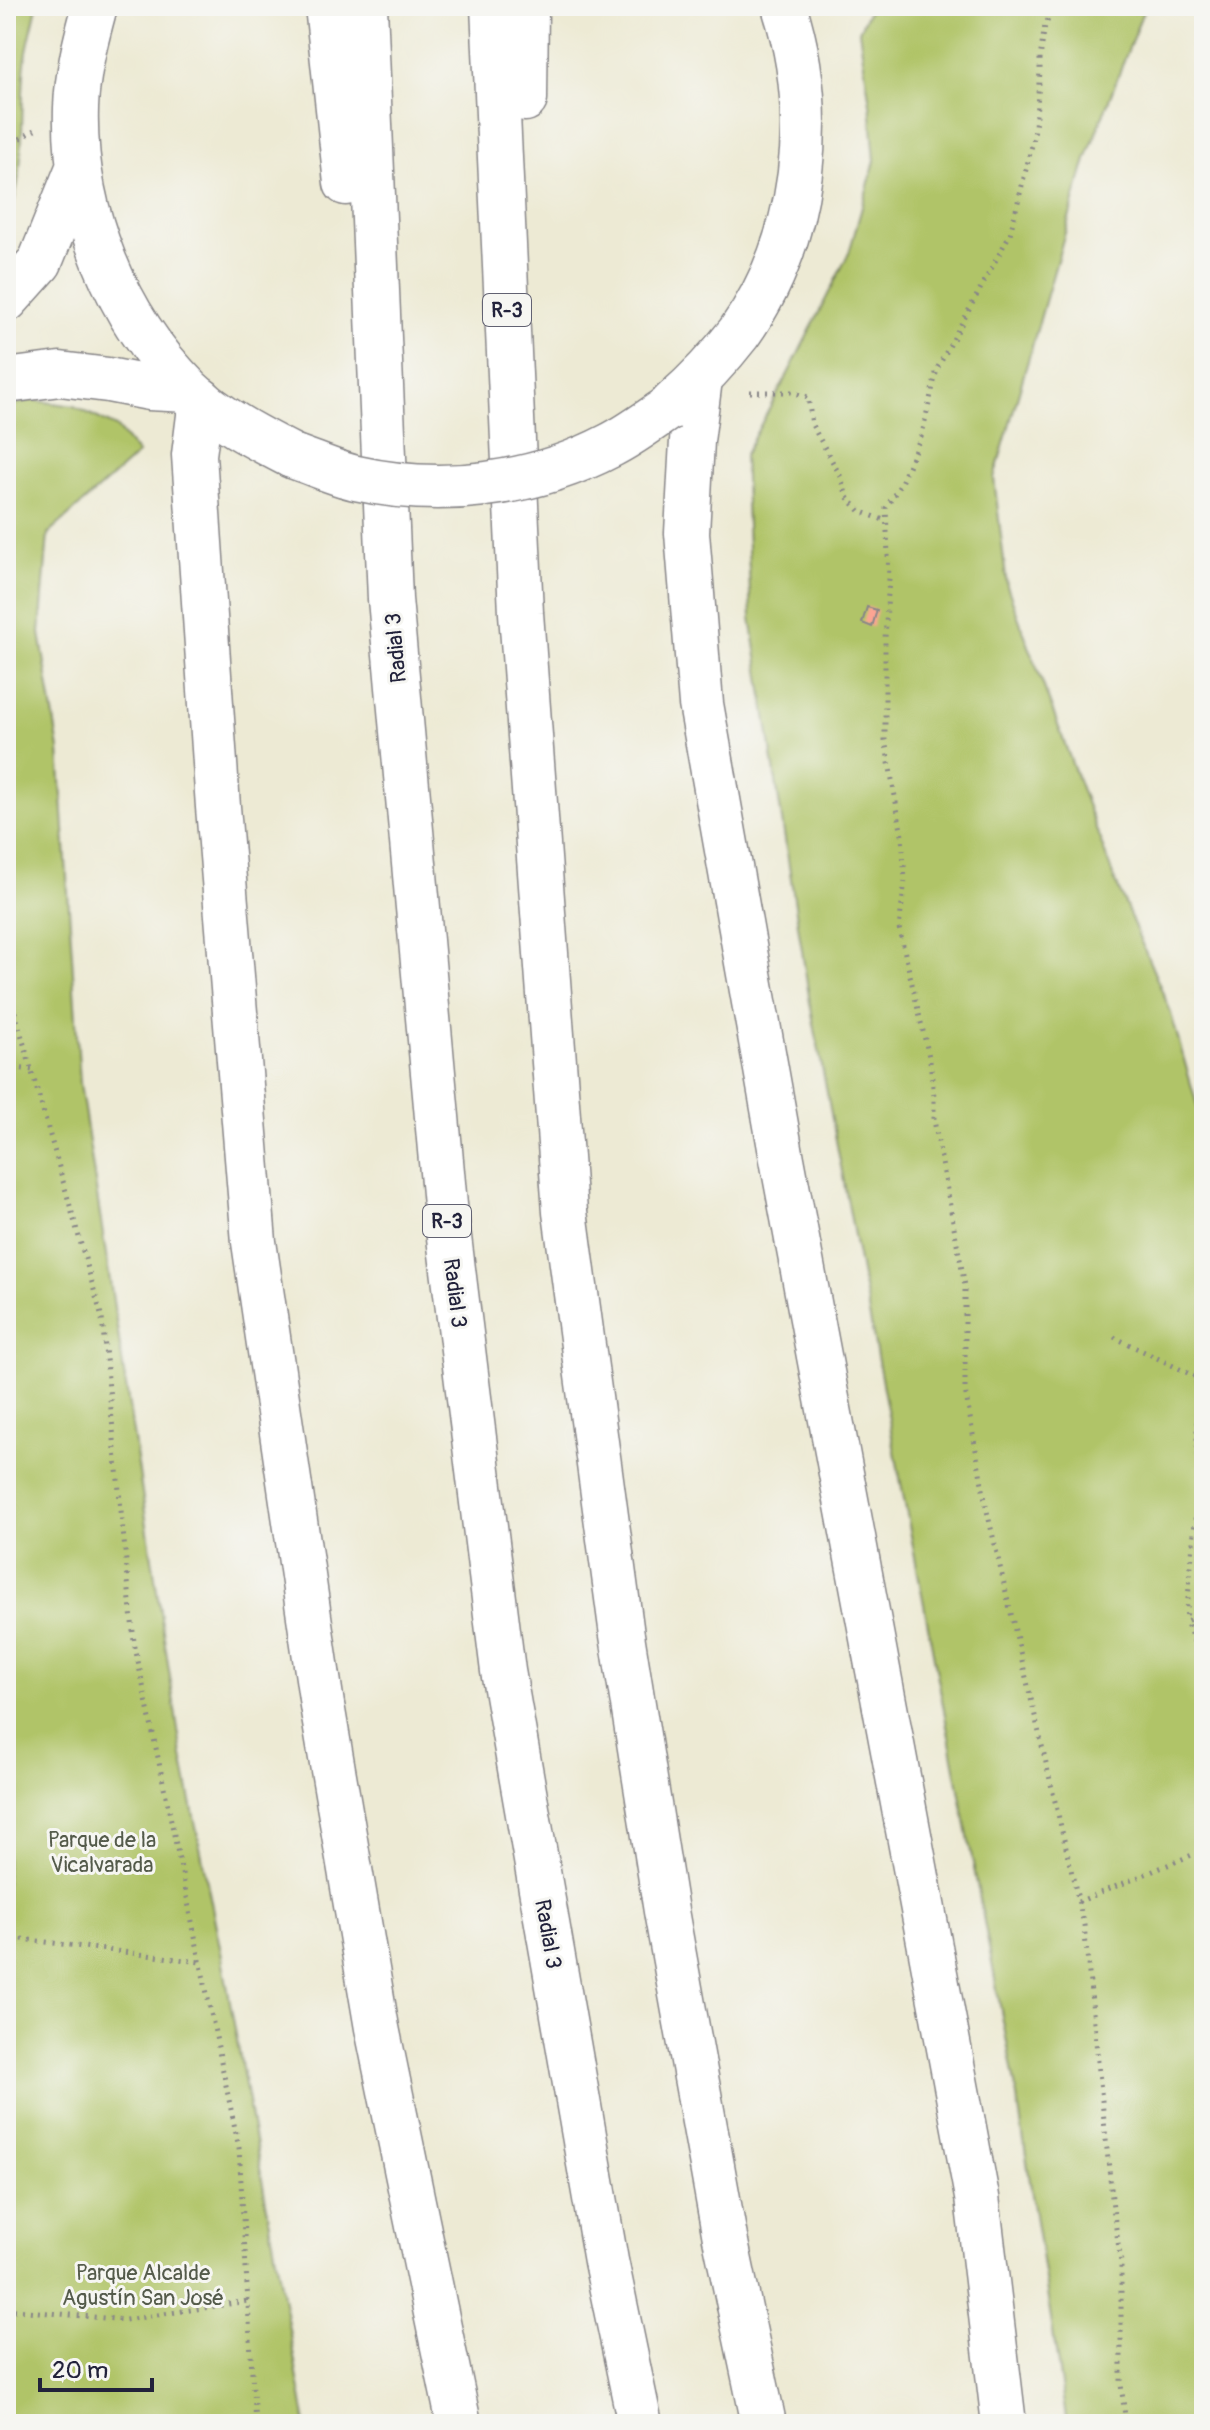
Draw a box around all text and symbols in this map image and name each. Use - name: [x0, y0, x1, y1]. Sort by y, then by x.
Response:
- road number: R-3: [483, 294, 531, 326]
- street label: Radial 3: [379, 612, 413, 684]
- road number: R-3: [423, 1205, 471, 1237]
- street label: Radial 3: [437, 1257, 473, 1330]
- park label: Parque de la Vicalvarada: [48, 1826, 156, 1879]
- street label: Radial 3: [528, 1897, 568, 1971]
- park label: Parque Alcalde Agustín San José: [62, 2259, 224, 2312]
- scale bar: [40, 2342, 152, 2392]
- text: 20 m: [52, 2356, 108, 2385]

